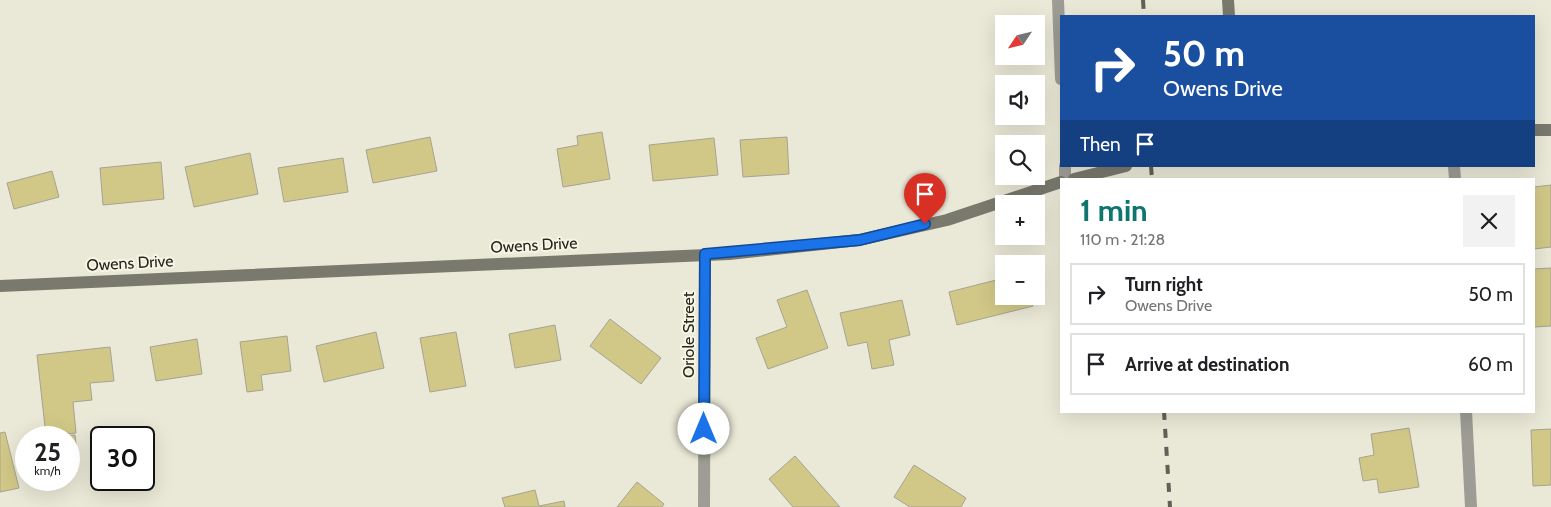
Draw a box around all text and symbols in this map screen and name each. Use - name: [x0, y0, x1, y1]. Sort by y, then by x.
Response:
- north arrow: [995, 15, 1045, 65]
- map controls: [995, 15, 1045, 305]
- text: 50 m: [1163, 32, 1245, 75]
- icon: right: [1080, 35, 1145, 100]
- button: sound: [995, 75, 1045, 125]
- text: Owens Drive: [1163, 75, 1283, 102]
- icon: arrive: [1131, 130, 1159, 158]
- text: Then: [1080, 133, 1121, 156]
- button: search: [995, 135, 1045, 185]
- pin: [904, 173, 946, 224]
- icon: arrive: [911, 180, 939, 208]
- text: 1 min: [1080, 192, 1148, 229]
- button: +: [995, 195, 1045, 245]
- button: close: [1463, 195, 1515, 247]
- text: 110 m · 21:28: [1080, 230, 1165, 249]
- street label: Owens Drive: [490, 233, 578, 257]
- street label: Owens Drive: [86, 251, 174, 275]
- button: −: [995, 255, 1045, 305]
- text: Turn right: [1125, 273, 1203, 296]
- icon: right: [1082, 280, 1110, 308]
- text: 50 m: [1469, 283, 1513, 306]
- street label: Oriole Street: [679, 291, 698, 378]
- text: Owens Drive: [1125, 296, 1212, 315]
- icon: arrive: [1082, 350, 1110, 378]
- text: Arrive at destination: [1125, 353, 1289, 376]
- text: 60 m: [1468, 353, 1513, 376]
- position arrow: [677, 402, 729, 454]
- speed limit sign: 30: [90, 426, 155, 491]
- text: 25: [34, 437, 61, 467]
- text: km/h: [34, 463, 61, 478]

